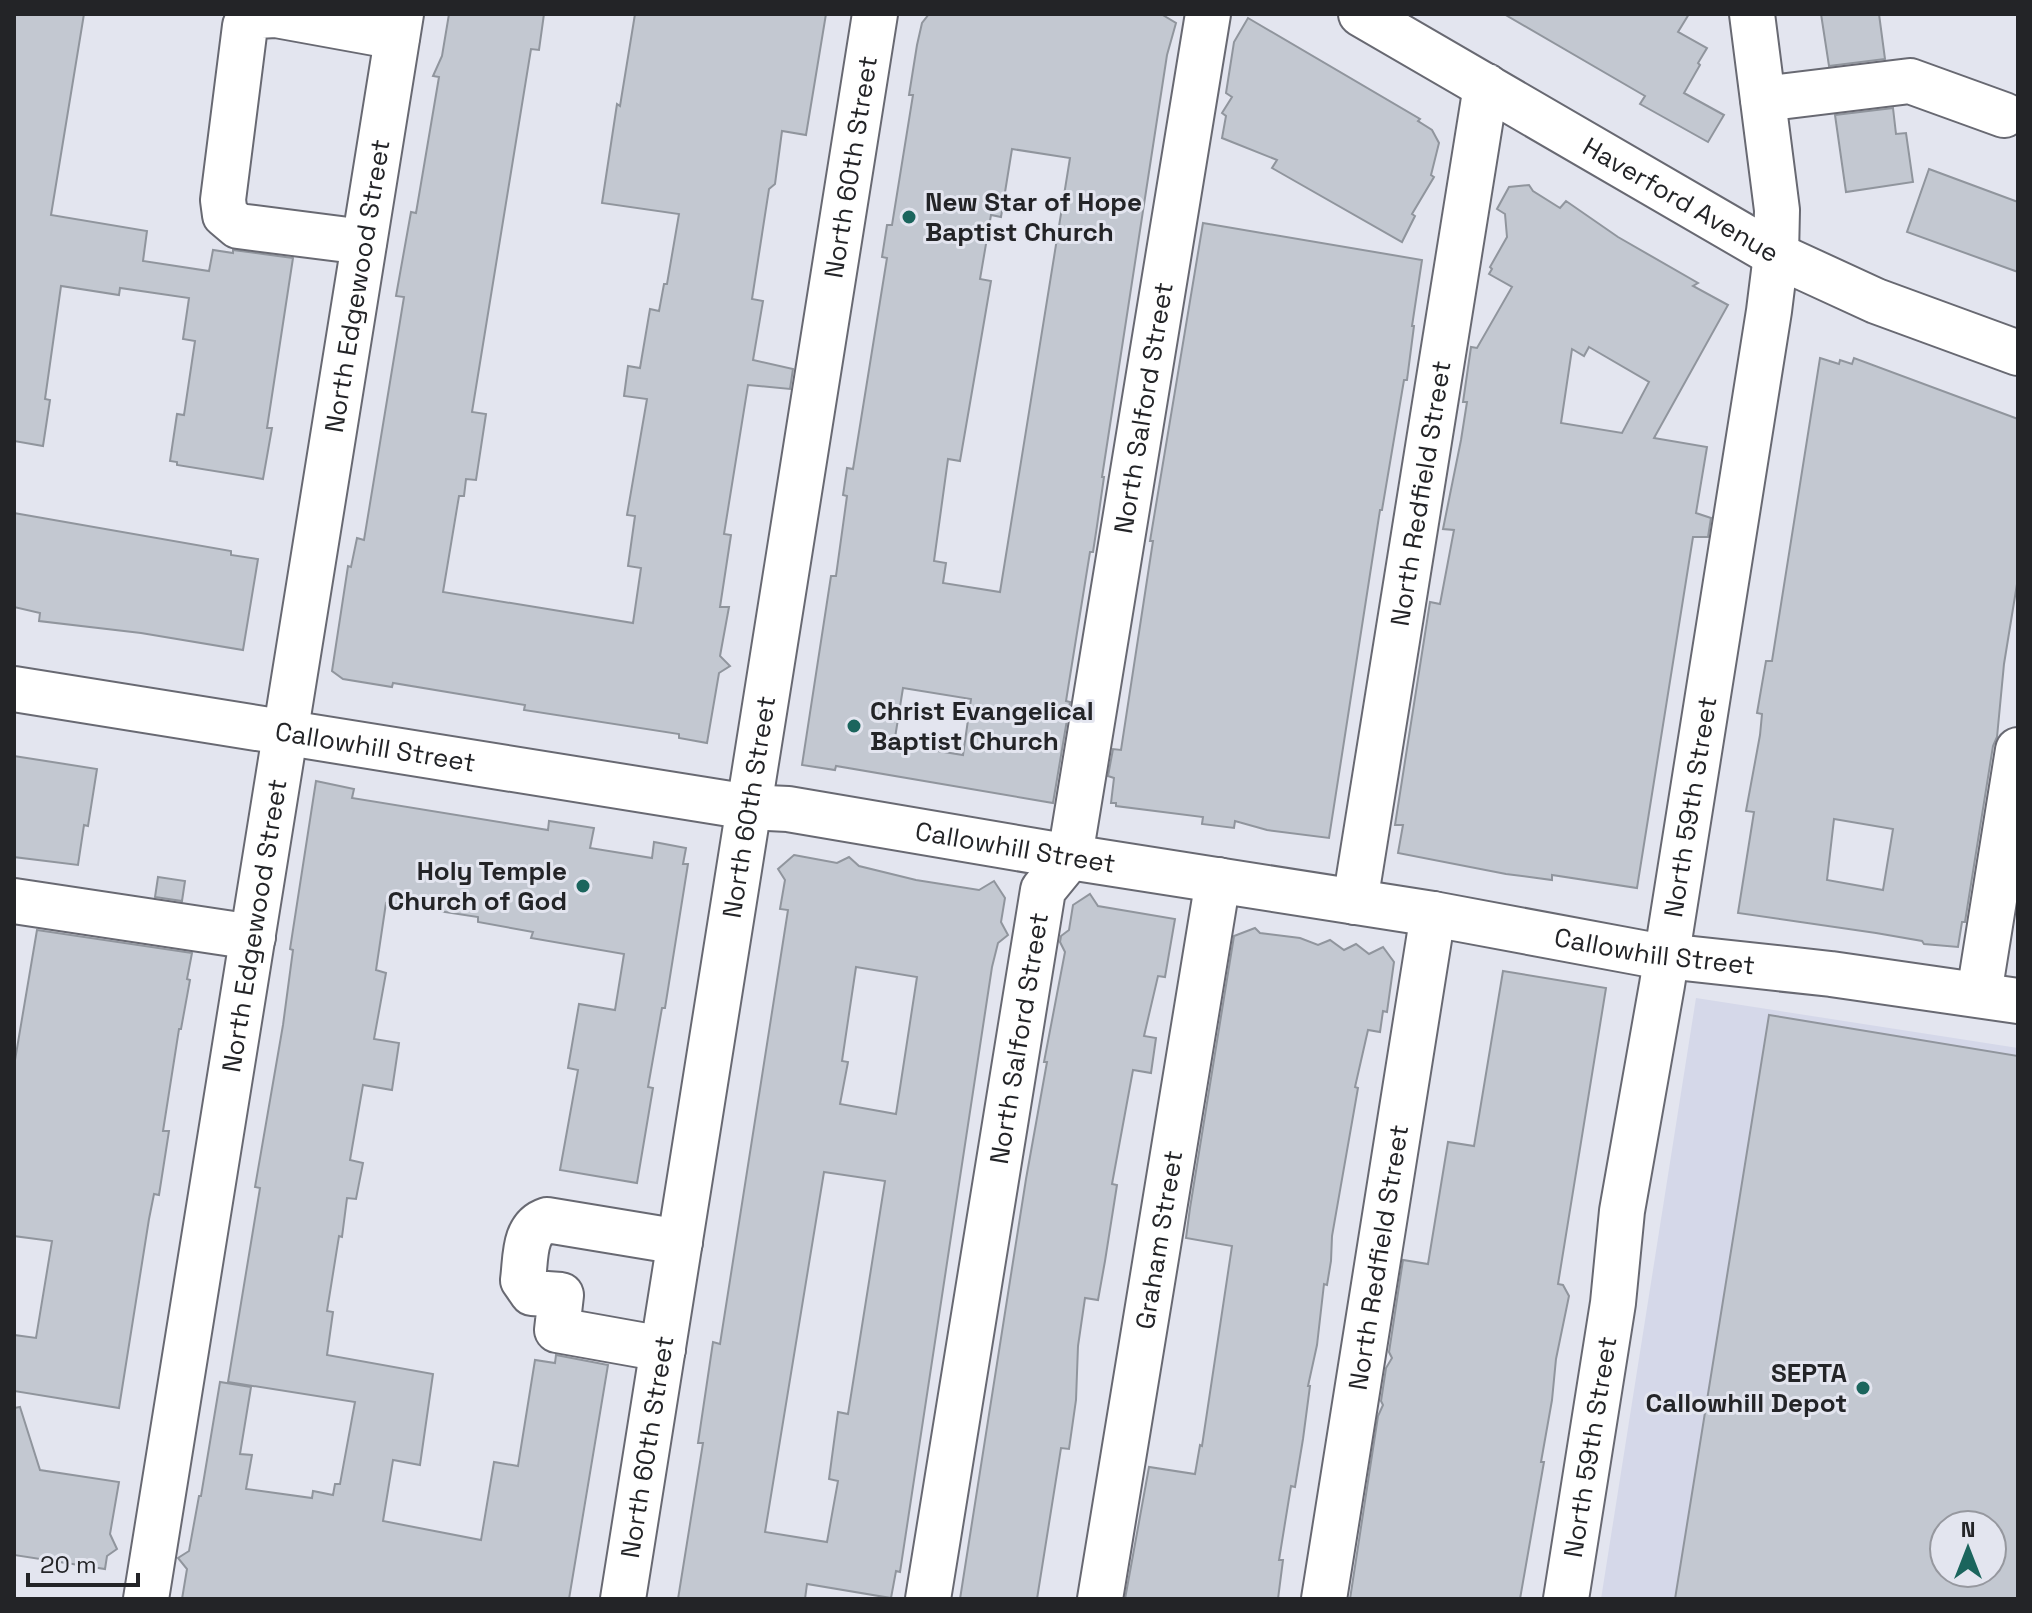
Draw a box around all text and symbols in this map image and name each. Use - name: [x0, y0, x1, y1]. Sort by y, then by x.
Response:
- street label: North 60th Street: [816, 53, 885, 281]
- street label: Haverford Avenue: [1577, 130, 1785, 270]
- street label: North Edgewood Street: [317, 137, 398, 435]
- place label: New Star of Hope Baptist Church: [925, 185, 1142, 249]
- marker: New Star of Hope Baptist Church: [900, 208, 918, 226]
- street label: North Salford Street: [1106, 280, 1181, 536]
- street label: North Redfield Street: [1383, 358, 1459, 628]
- street label: North 60th Street: [715, 693, 783, 920]
- place label: Christ Evangelical Baptist Church: [870, 694, 1094, 758]
- street label: North 59th Street: [1656, 694, 1725, 920]
- street label: Callowhill Street: [273, 714, 478, 780]
- marker: Christ Evangelical Baptist Church: [845, 717, 863, 735]
- street label: North Edgewood Street: [214, 776, 295, 1075]
- street label: Callowhill Street: [913, 814, 1118, 881]
- place label: Holy Temple Church of God: [388, 854, 567, 918]
- marker: Holy Temple Church of God: [574, 877, 592, 895]
- street label: North Salford Street: [982, 910, 1056, 1167]
- street label: Callowhill Street: [1552, 920, 1757, 983]
- street label: North Redfield Street: [1341, 1122, 1416, 1392]
- street label: Graham Street: [1128, 1148, 1190, 1332]
- street label: North 60th Street: [613, 1333, 682, 1560]
- street label: North 59th Street: [1556, 1334, 1624, 1560]
- place label: SEPTA Callowhill Depot: [1646, 1356, 1848, 1420]
- marker: SEPTA Callowhill Depot: [1854, 1379, 1872, 1397]
- north arrow: [1928, 1509, 2008, 1589]
- text: N: [1961, 1515, 1975, 1543]
- scale bar: [28, 1537, 138, 1587]
- text: 20 m: [40, 1549, 97, 1580]

